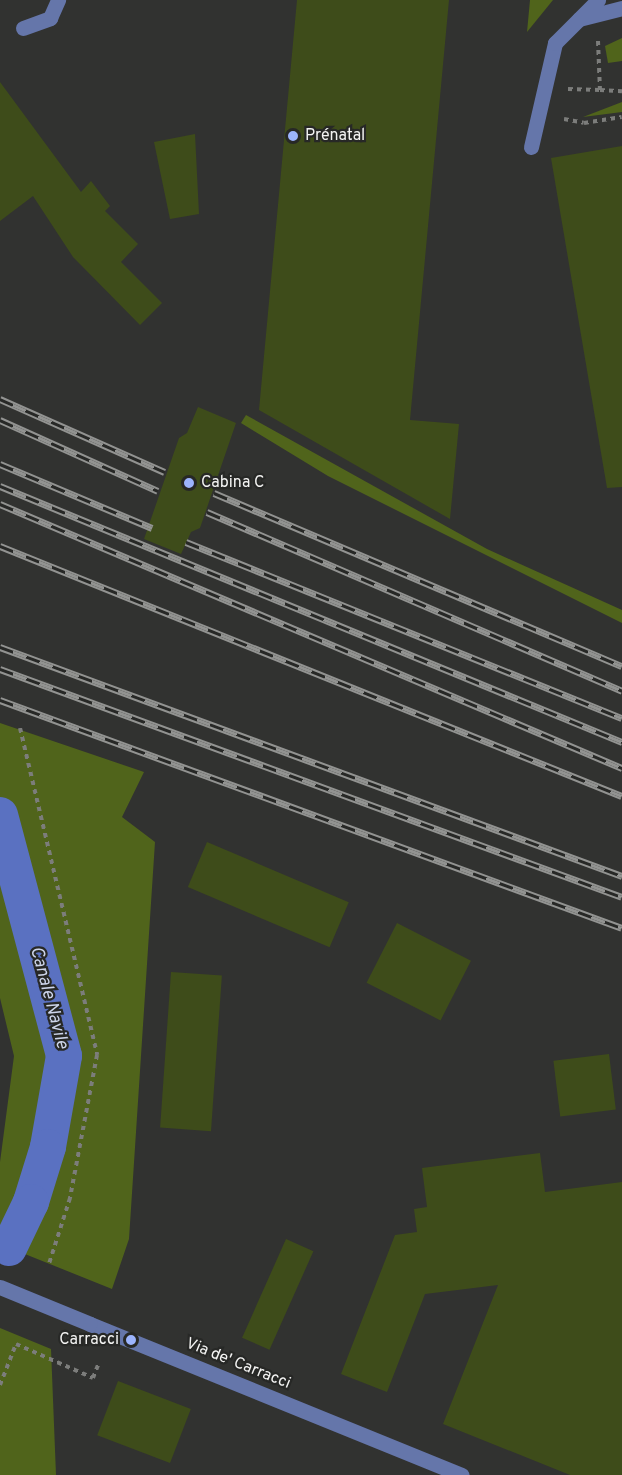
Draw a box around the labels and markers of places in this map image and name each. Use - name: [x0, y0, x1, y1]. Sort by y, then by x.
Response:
- place label: Prénatal: [305, 126, 365, 146]
- marker: Prénatal: [286, 129, 300, 143]
- place label: Cabina C: [201, 473, 264, 493]
- marker: Cabina C: [182, 476, 196, 490]
- place label: Carracci: [59, 1330, 119, 1350]
- marker: Carracci: [124, 1333, 138, 1347]

